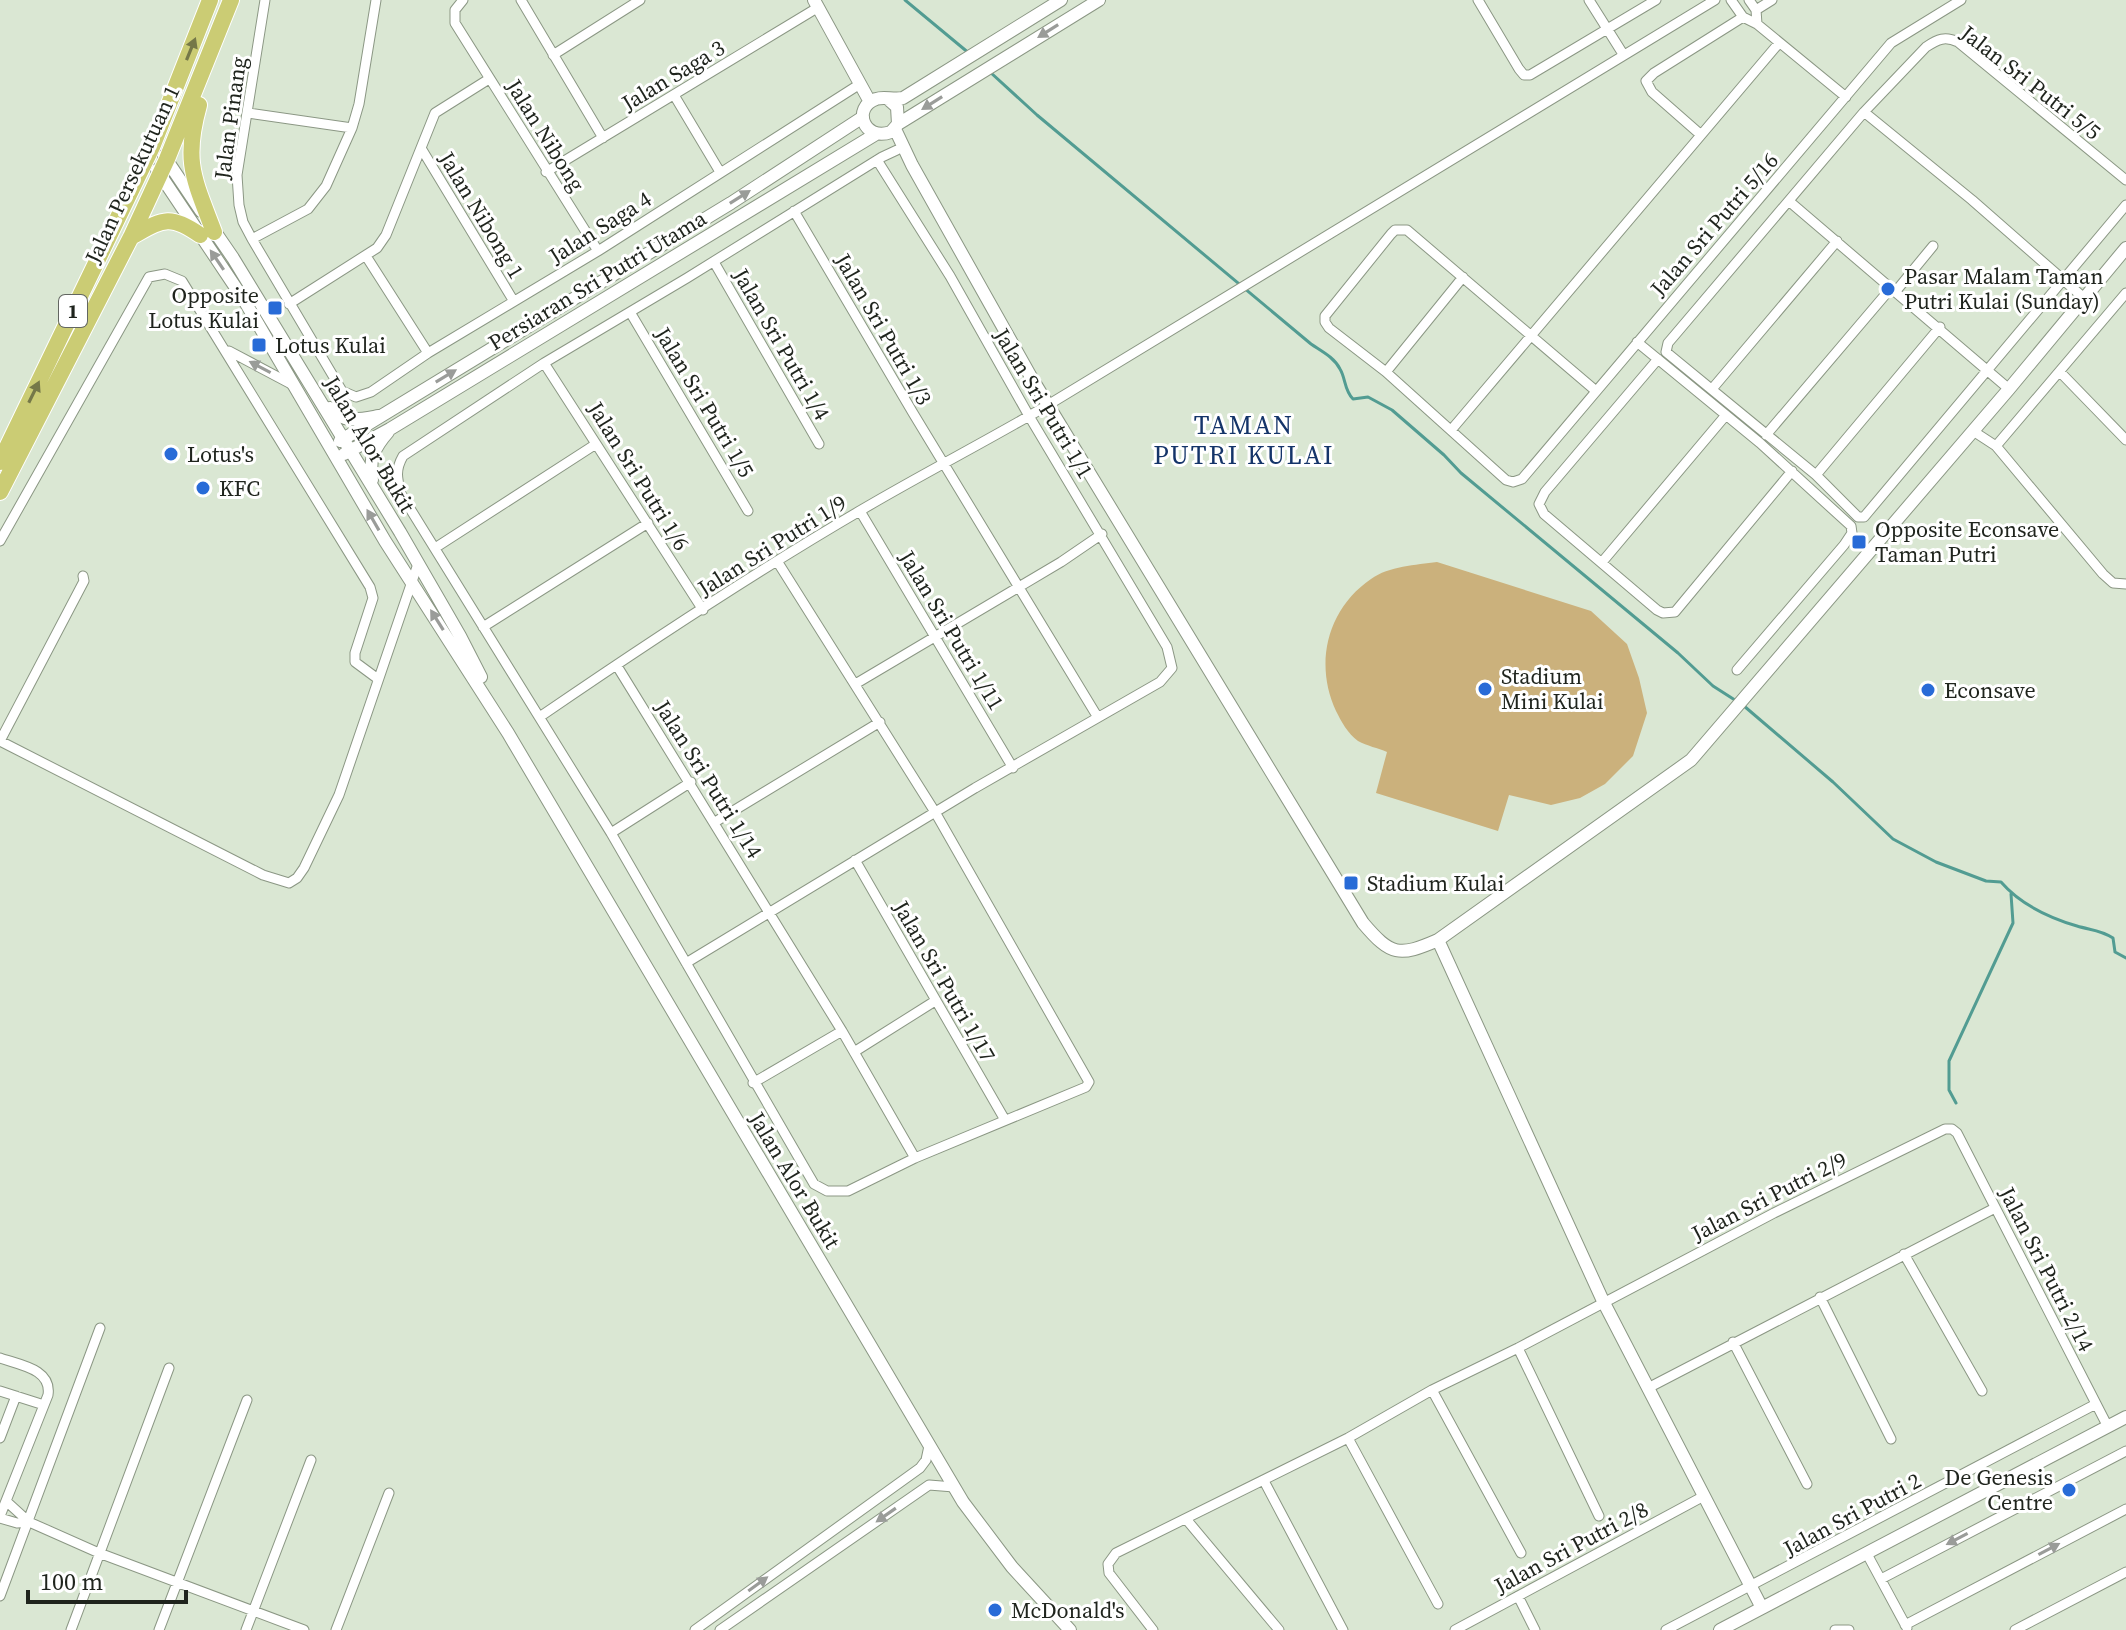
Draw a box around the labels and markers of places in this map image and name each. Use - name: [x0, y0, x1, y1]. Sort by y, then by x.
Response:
- place label: Pasar Malam Taman Putri Kulai (Sunday): [1904, 261, 2103, 316]
- place label: Opposite Lotus Kulai: [148, 280, 259, 335]
- marker: Pasar Malam Taman Putri Kulai (Sunday): [1879, 280, 1897, 298]
- marker: Opposite Lotus Kulai: [266, 299, 284, 317]
- place label: Lotus Kulai: [275, 330, 386, 360]
- marker: Lotus Kulai: [250, 336, 268, 354]
- place label: Lotus's: [187, 439, 254, 469]
- marker: Lotus's: [162, 445, 180, 463]
- place label: KFC: [219, 473, 260, 503]
- marker: KFC: [194, 479, 212, 497]
- place label: Opposite Econsave Taman Putri: [1875, 514, 2059, 569]
- marker: Opposite Econsave Taman Putri: [1850, 533, 1868, 551]
- place label: Stadium Mini Kulai: [1501, 661, 1604, 716]
- place label: Econsave: [1944, 675, 2036, 705]
- marker: Stadium Mini Kulai: [1476, 680, 1494, 698]
- marker: Econsave: [1919, 681, 1937, 699]
- place label: Stadium Kulai: [1367, 868, 1504, 898]
- marker: Stadium Kulai: [1342, 874, 1360, 892]
- place label: De Genesis Centre: [1945, 1462, 2053, 1517]
- marker: De Genesis Centre: [2060, 1481, 2078, 1499]
- place label: McDonald's: [1011, 1595, 1125, 1625]
- marker: McDonald's: [986, 1601, 1004, 1619]

